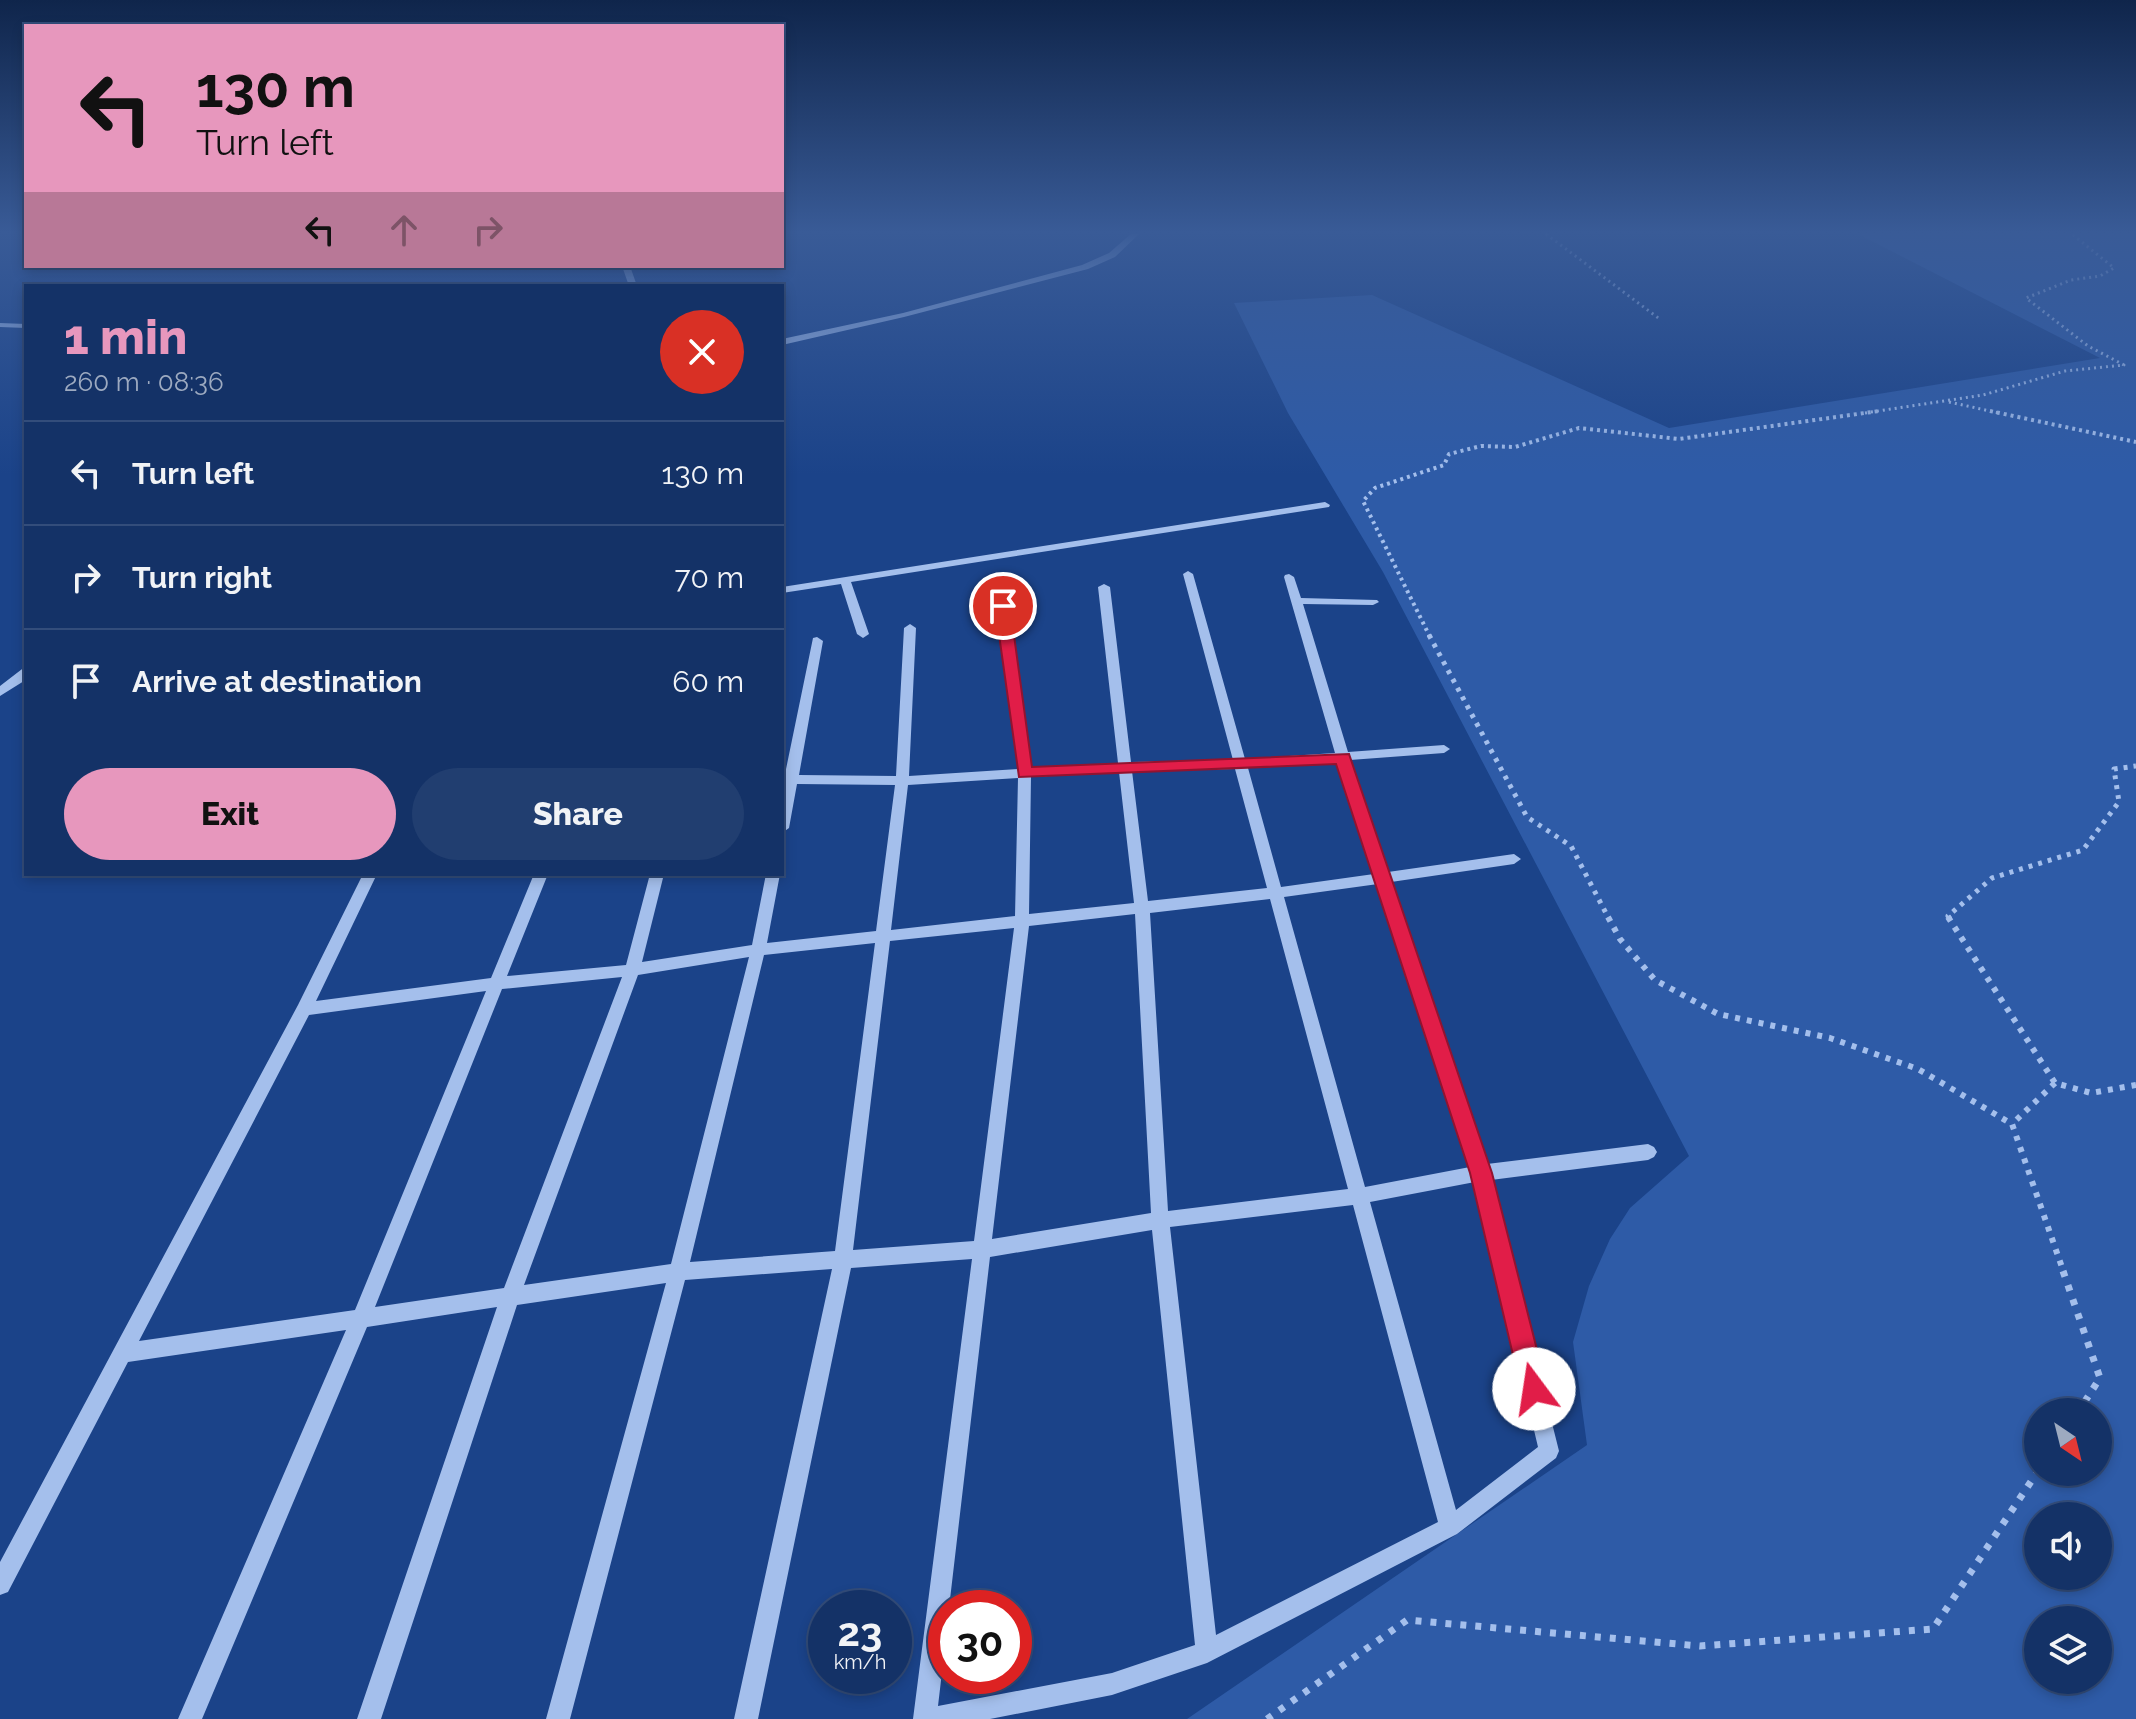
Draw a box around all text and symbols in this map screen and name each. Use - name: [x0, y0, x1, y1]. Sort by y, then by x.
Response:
- text: 130 m: [196, 54, 355, 120]
- icon: left: [64, 56, 168, 160]
- text: Turn left: [196, 121, 334, 163]
- icon: left: [298, 208, 342, 252]
- icon: ahead: [382, 208, 426, 252]
- icon: right: [466, 208, 510, 252]
- text: 1 min: [64, 309, 187, 365]
- button: close: [660, 310, 744, 394]
- text: 260 m · 08:36: [64, 367, 224, 397]
- icon: left: [64, 451, 108, 495]
- text: Turn left: [132, 456, 254, 491]
- text: 130 m: [662, 456, 744, 491]
- icon: right: [64, 555, 108, 599]
- text: Turn right: [132, 560, 272, 595]
- text: 70 m: [674, 560, 744, 595]
- pin: [969, 572, 1037, 640]
- icon: arrive: [981, 584, 1025, 628]
- icon: arrive: [64, 659, 108, 703]
- text: Arrive at destination: [132, 664, 422, 699]
- text: 60 m: [672, 664, 744, 699]
- button: Exit: [64, 768, 396, 860]
- button: Share: [412, 768, 744, 860]
- position arrow: [1492, 1347, 1576, 1431]
- north arrow: [2024, 1398, 2112, 1486]
- map controls: [2024, 1398, 2112, 1694]
- button: sound: [2024, 1502, 2112, 1590]
- speed limit sign: 30: [928, 1590, 1032, 1694]
- button: layers: [2024, 1606, 2112, 1694]
- text: 23: [838, 1608, 882, 1655]
- text: km/h: [834, 1650, 886, 1674]

